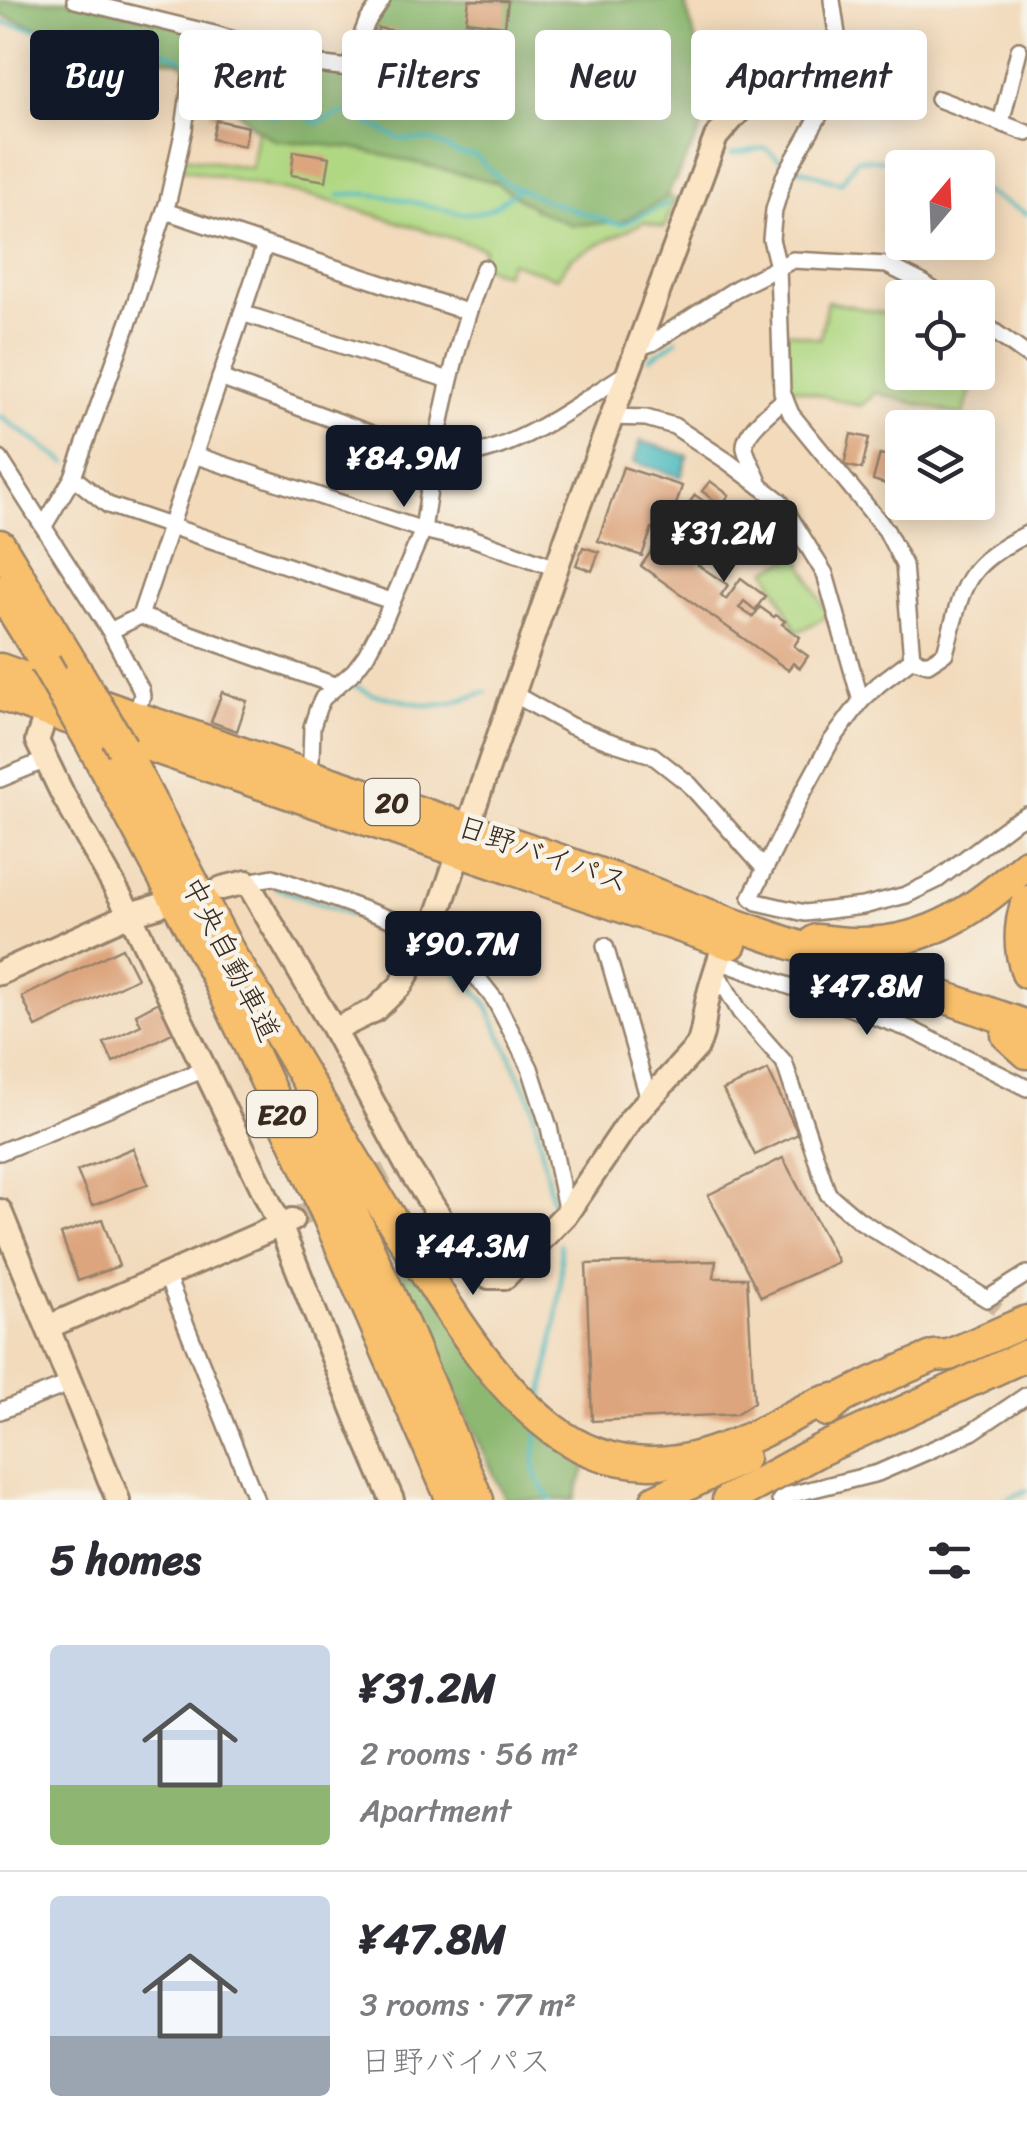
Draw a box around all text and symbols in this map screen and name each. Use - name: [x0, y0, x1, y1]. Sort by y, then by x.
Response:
- chip: Buy: [30, 30, 159, 120]
- chip: Rent: [179, 30, 322, 120]
- chip: Filters: [342, 30, 515, 120]
- chip: New: [535, 30, 671, 120]
- chip: Apartment: [691, 30, 927, 120]
- north arrow: [885, 150, 995, 260]
- map controls: [885, 150, 995, 520]
- button: locate: [885, 280, 995, 390]
- button: layers: [885, 410, 995, 520]
- pin: ¥84.9M: [323, 425, 485, 510]
- text: ¥84.9M: [348, 429, 460, 486]
- pin: ¥31.2M: [643, 500, 805, 585]
- text: ¥31.2M: [672, 504, 776, 561]
- road number: 20: [364, 779, 420, 825]
- street label: 日野バイパス: [449, 799, 637, 909]
- street label: 中央自動車道: [166, 867, 296, 1051]
- pin: ¥90.7M: [382, 911, 544, 996]
- text: ¥90.7M: [407, 915, 519, 972]
- pin: ¥47.8M: [786, 953, 948, 1038]
- text: ¥47.8M: [811, 957, 923, 1014]
- road number: E20: [247, 1091, 317, 1137]
- pin: ¥44.3M: [392, 1213, 554, 1298]
- text: ¥44.3M: [417, 1217, 529, 1274]
- text: 5 homes: [50, 1523, 201, 1597]
- icon: filters: [922, 1533, 977, 1588]
- text: ¥31.2M: [360, 1651, 496, 1725]
- icon: home: [130, 1685, 250, 1805]
- text: 2 rooms · 56 m²: [360, 1725, 579, 1782]
- text: Apartment: [360, 1782, 511, 1839]
- text: ¥47.8M: [360, 1902, 506, 1976]
- icon: home: [130, 1936, 250, 2056]
- text: 3 rooms · 77 m²: [360, 1976, 576, 2033]
- text: 日野バイパス: [360, 2033, 551, 2090]

